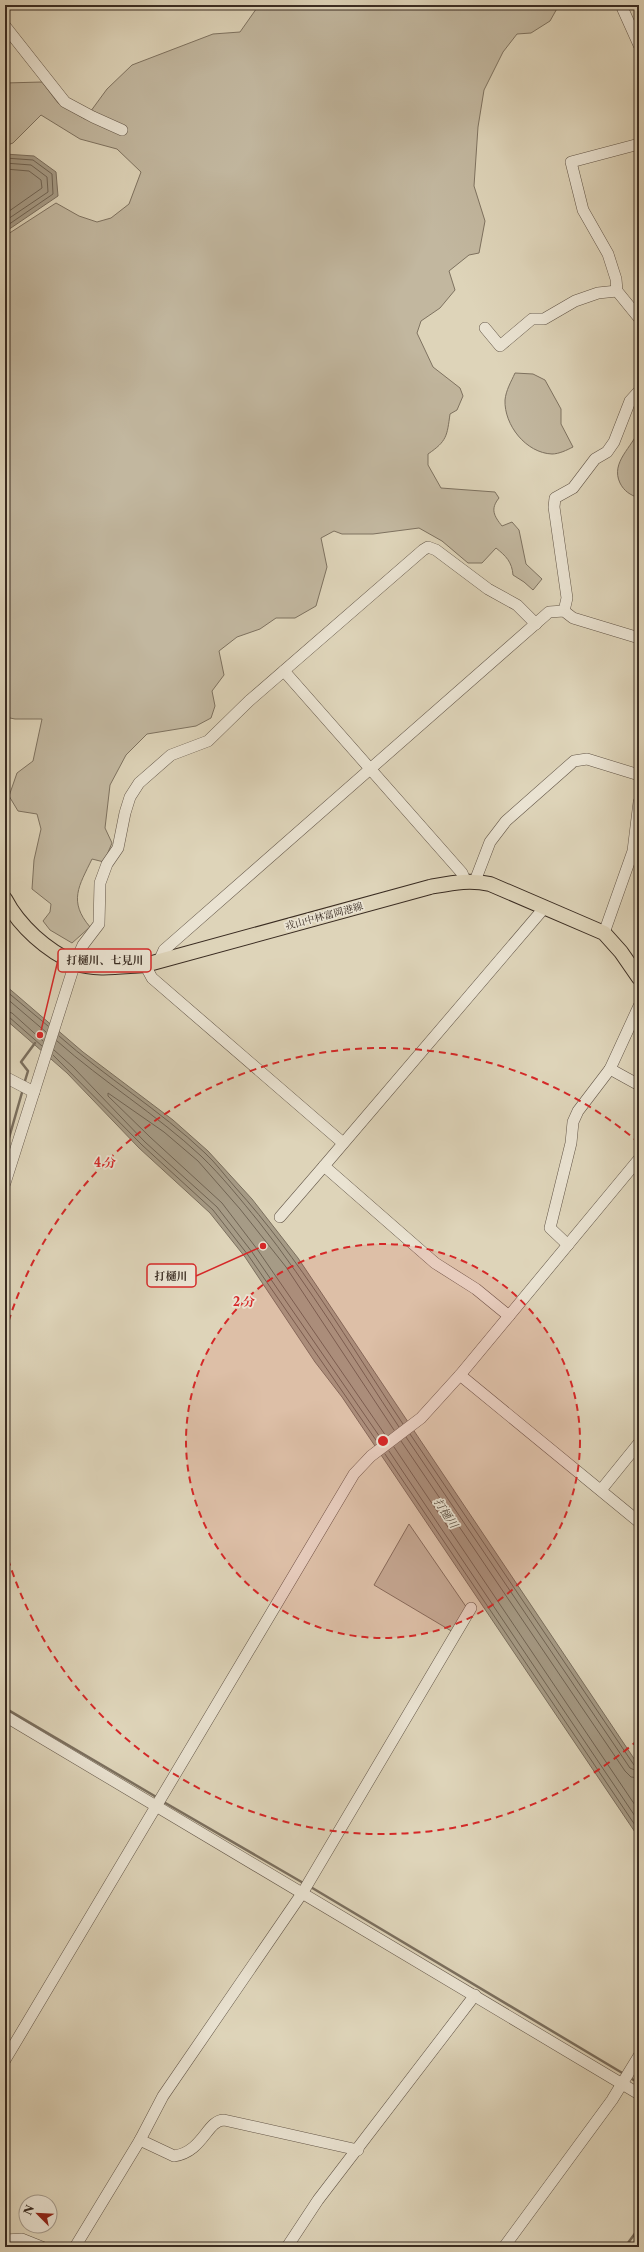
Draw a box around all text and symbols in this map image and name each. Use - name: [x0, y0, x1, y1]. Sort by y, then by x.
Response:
- street label: 戎山中林富岡港線: [284, 899, 364, 933]
- callout: 打樋川、七見川: [58, 949, 151, 972]
- text: 打樋川、七見川: [67, 953, 144, 967]
- text: 4 分: [94, 1155, 116, 1170]
- callout: 打樋川: [147, 1264, 196, 1287]
- text: 打樋川: [155, 1269, 188, 1283]
- text: 2 分: [233, 1294, 255, 1309]
- centre of rings: [376, 1434, 390, 1448]
- water label: 打樋川: [431, 1495, 462, 1531]
- north arrow: [18, 2194, 58, 2234]
- text: N: [21, 2202, 37, 2217]

